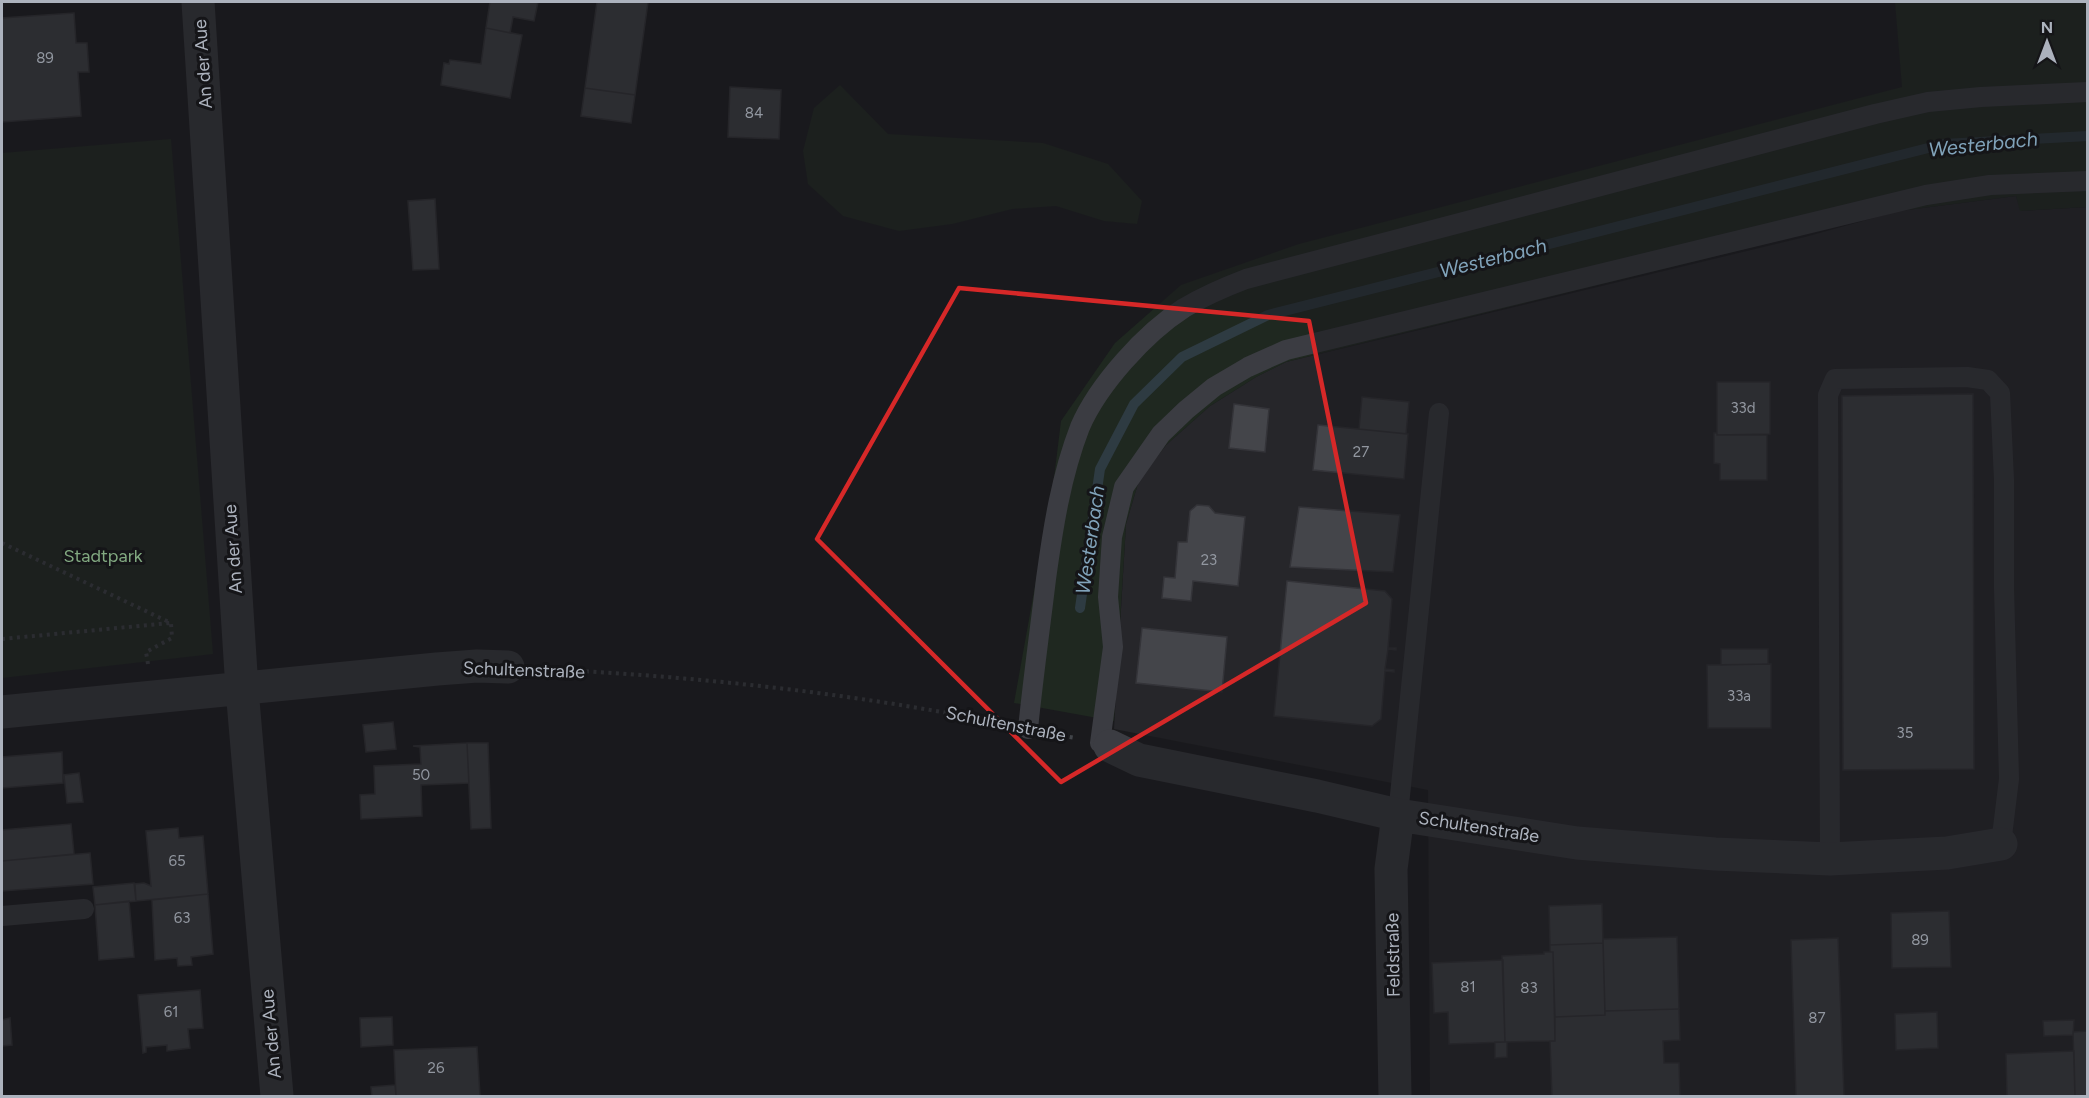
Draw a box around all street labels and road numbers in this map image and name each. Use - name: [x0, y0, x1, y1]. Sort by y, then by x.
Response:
- street label: An der Aue: [189, 18, 217, 109]
- street label: An der Aue: [219, 503, 247, 594]
- street label: Schultenstraße: [463, 657, 585, 683]
- street label: Schultenstraße: [944, 702, 1068, 746]
- street label: Schultenstraße: [1417, 807, 1541, 847]
- street label: Feldstraße: [1381, 912, 1405, 997]
- street label: An der Aue: [256, 988, 286, 1080]

